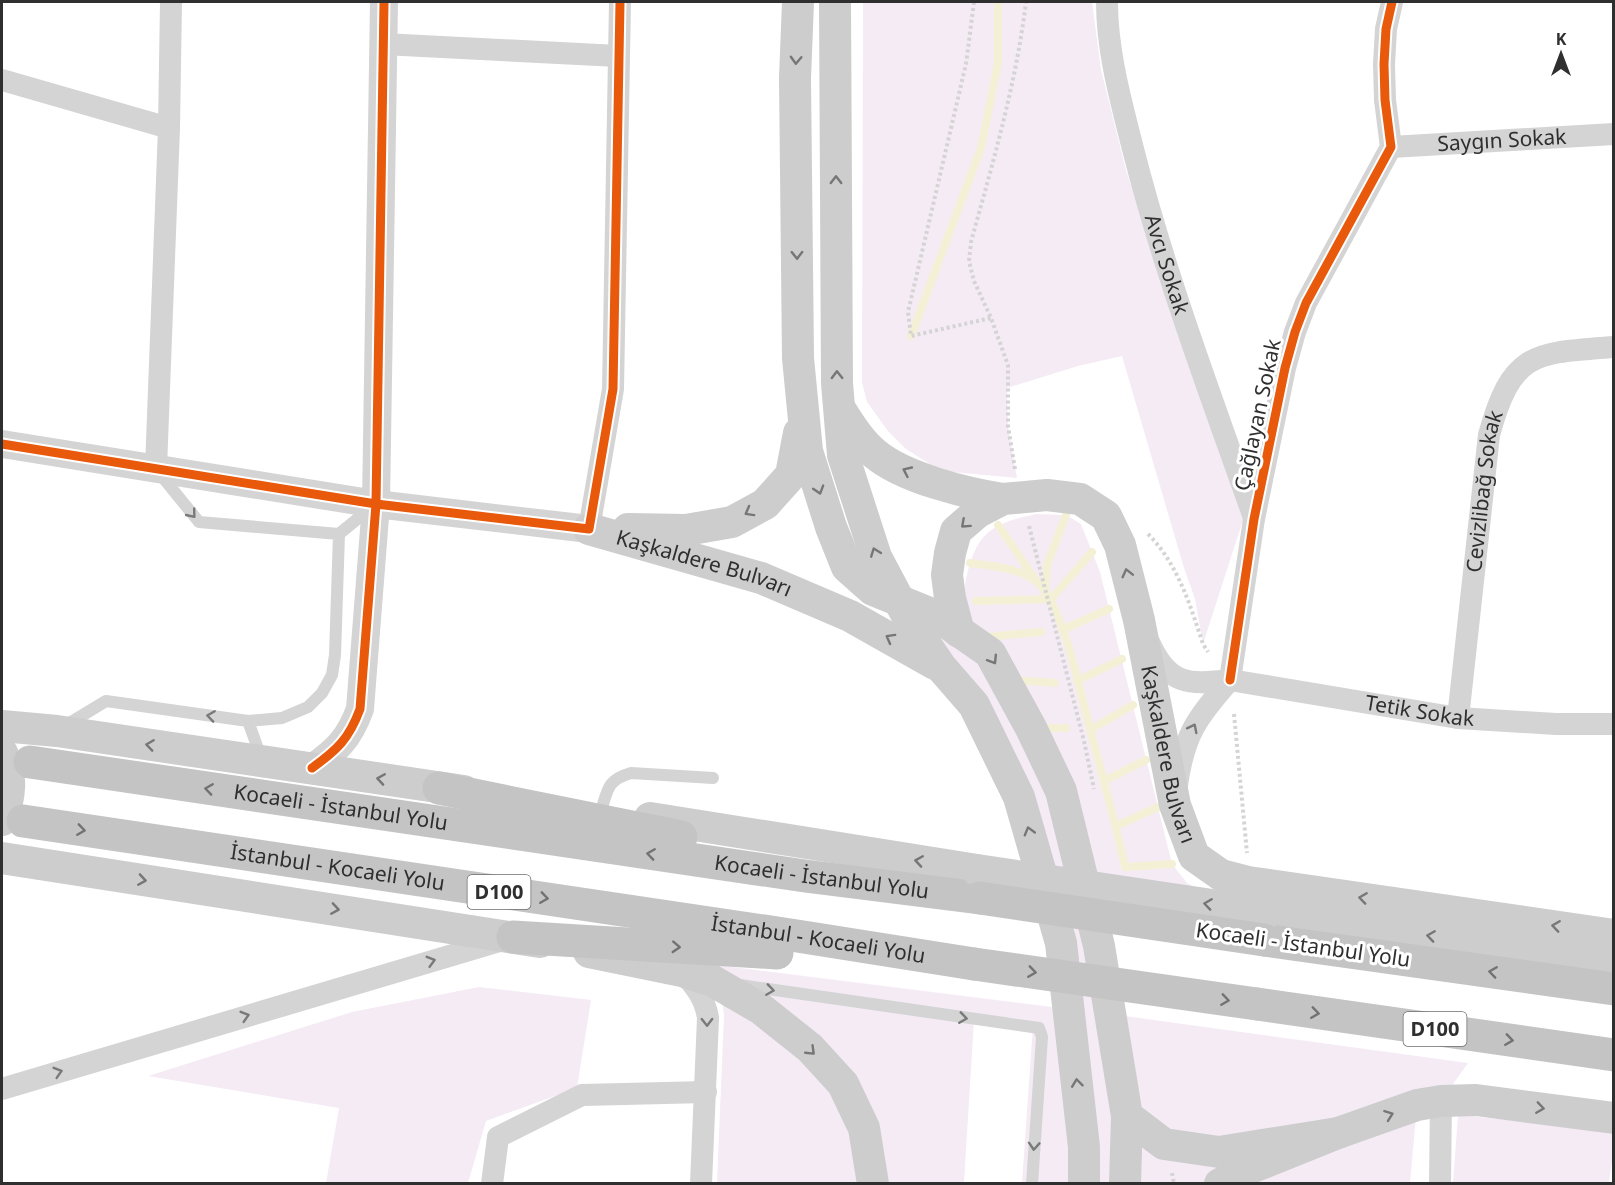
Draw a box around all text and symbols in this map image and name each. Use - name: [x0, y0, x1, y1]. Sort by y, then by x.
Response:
- north arrow: [1531, 24, 1591, 84]
- text: K: [1556, 28, 1567, 50]
- one-way arrow: [790, 55, 802, 64]
- street label: Saygın Sokak: [1436, 122, 1568, 157]
- one-way arrow: [830, 176, 842, 185]
- street label: Avcı Sokak: [1139, 211, 1197, 319]
- one-way arrow: [791, 250, 803, 259]
- street label: Çağlayan Sokak: [1227, 336, 1287, 493]
- one-way arrow: [831, 371, 843, 380]
- street label: Cevizlibağ Sokak: [1459, 406, 1509, 574]
- one-way arrow: [903, 467, 914, 479]
- one-way arrow: [812, 484, 824, 495]
- one-way arrow: [745, 505, 755, 517]
- one-way arrow: [185, 507, 196, 518]
- one-way arrow: [961, 517, 971, 528]
- street label: Kaşkaldere Bulvarı: [613, 522, 797, 603]
- one-way arrow: [869, 548, 882, 558]
- one-way arrow: [1121, 568, 1134, 578]
- one-way arrow: [886, 634, 896, 646]
- one-way arrow: [986, 654, 998, 664]
- street label: Kaşkaldere Bulvarı: [1135, 662, 1203, 847]
- street label: Tetik Sokak: [1363, 688, 1476, 732]
- one-way arrow: [207, 710, 216, 722]
- one-way arrow: [1186, 724, 1197, 734]
- one-way arrow: [146, 739, 155, 751]
- one-way arrow: [377, 773, 386, 785]
- street label: Kocaeli - İstanbul Yolu: [232, 777, 450, 836]
- one-way arrow: [205, 783, 214, 795]
- one-way arrow: [76, 823, 85, 835]
- one-way arrow: [1024, 826, 1036, 837]
- street label: İstanbul - Kocaeli Yolu: [229, 837, 447, 896]
- one-way arrow: [647, 848, 656, 860]
- street label: Kocaeli - İstanbul Yolu: [713, 848, 931, 904]
- one-way arrow: [915, 855, 925, 868]
- one-way arrow: [138, 873, 147, 885]
- road number: D100: [468, 875, 530, 909]
- one-way arrow: [539, 892, 548, 904]
- one-way arrow: [1358, 893, 1367, 905]
- one-way arrow: [1203, 899, 1213, 911]
- one-way arrow: [330, 903, 340, 915]
- street label: İstanbul - Kocaeli Yolu: [709, 908, 927, 969]
- street label: Kocaeli - İstanbul Yolu: [1194, 915, 1412, 973]
- one-way arrow: [1551, 921, 1560, 933]
- one-way arrow: [1426, 930, 1435, 943]
- one-way arrow: [672, 940, 681, 953]
- one-way arrow: [426, 956, 436, 968]
- one-way arrow: [1027, 966, 1036, 978]
- one-way arrow: [1489, 967, 1498, 979]
- one-way arrow: [766, 983, 775, 995]
- one-way arrow: [1220, 993, 1230, 1005]
- one-way arrow: [1311, 1006, 1320, 1018]
- one-way arrow: [239, 1011, 249, 1023]
- one-way arrow: [959, 1011, 968, 1023]
- road number: D100: [1404, 1012, 1466, 1046]
- one-way arrow: [701, 1017, 713, 1026]
- one-way arrow: [1504, 1033, 1513, 1045]
- one-way arrow: [805, 1044, 815, 1055]
- one-way arrow: [52, 1067, 63, 1079]
- one-way arrow: [1072, 1079, 1084, 1088]
- one-way arrow: [1536, 1101, 1545, 1114]
- one-way arrow: [1383, 1109, 1394, 1122]
- one-way arrow: [1028, 1142, 1041, 1151]

